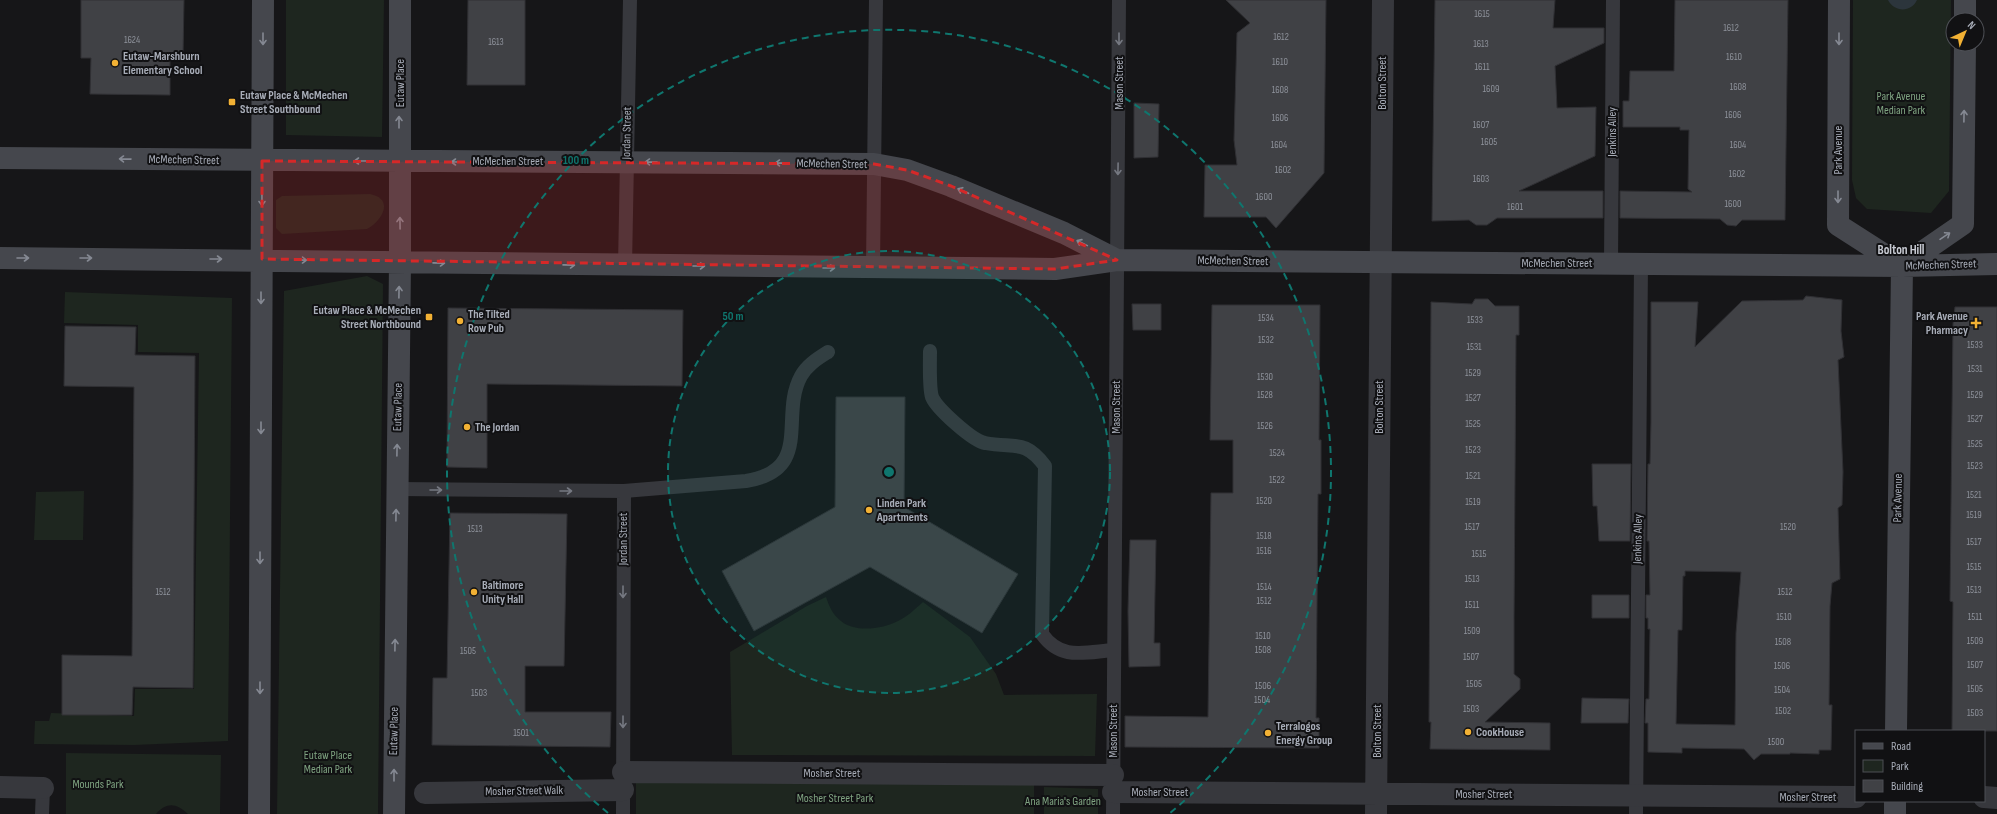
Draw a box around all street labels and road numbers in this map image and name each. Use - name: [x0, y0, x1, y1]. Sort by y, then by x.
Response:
- street label: Mason Street: [1112, 56, 1127, 110]
- street label: Bolton Street: [1375, 56, 1390, 110]
- street label: Eutaw Place: [393, 59, 408, 107]
- street label: Jordan Street: [619, 106, 635, 160]
- street label: Jenkins Alley: [1605, 107, 1620, 158]
- street label: Park Avenue: [1831, 125, 1846, 174]
- street label: McMechen Street: [148, 152, 220, 168]
- street label: McMechen Street: [472, 154, 544, 169]
- street label: McMechen Street: [796, 156, 868, 172]
- street label: McMechen Street: [1197, 253, 1269, 269]
- street label: McMechen Street: [1521, 256, 1593, 271]
- street label: McMechen Street: [1905, 256, 1977, 274]
- street label: Mason Street: [1109, 380, 1124, 434]
- street label: Bolton Street: [1372, 380, 1387, 434]
- street label: Eutaw Place: [390, 383, 406, 431]
- street label: Park Avenue: [1890, 473, 1906, 523]
- street label: Jordan Street: [616, 512, 631, 566]
- street label: Jenkins Alley: [1630, 514, 1646, 565]
- street label: Mason Street: [1106, 704, 1121, 758]
- street label: Bolton Street: [1370, 704, 1385, 758]
- street label: Eutaw Place: [386, 707, 402, 755]
- street label: Mosher Street: [803, 766, 861, 781]
- street label: Mosher Street Walk: [485, 783, 563, 799]
- street label: Mosher Street: [1131, 785, 1189, 800]
- street label: Mosher Street: [1455, 787, 1513, 802]
- street label: Mosher Street: [1779, 790, 1837, 805]

